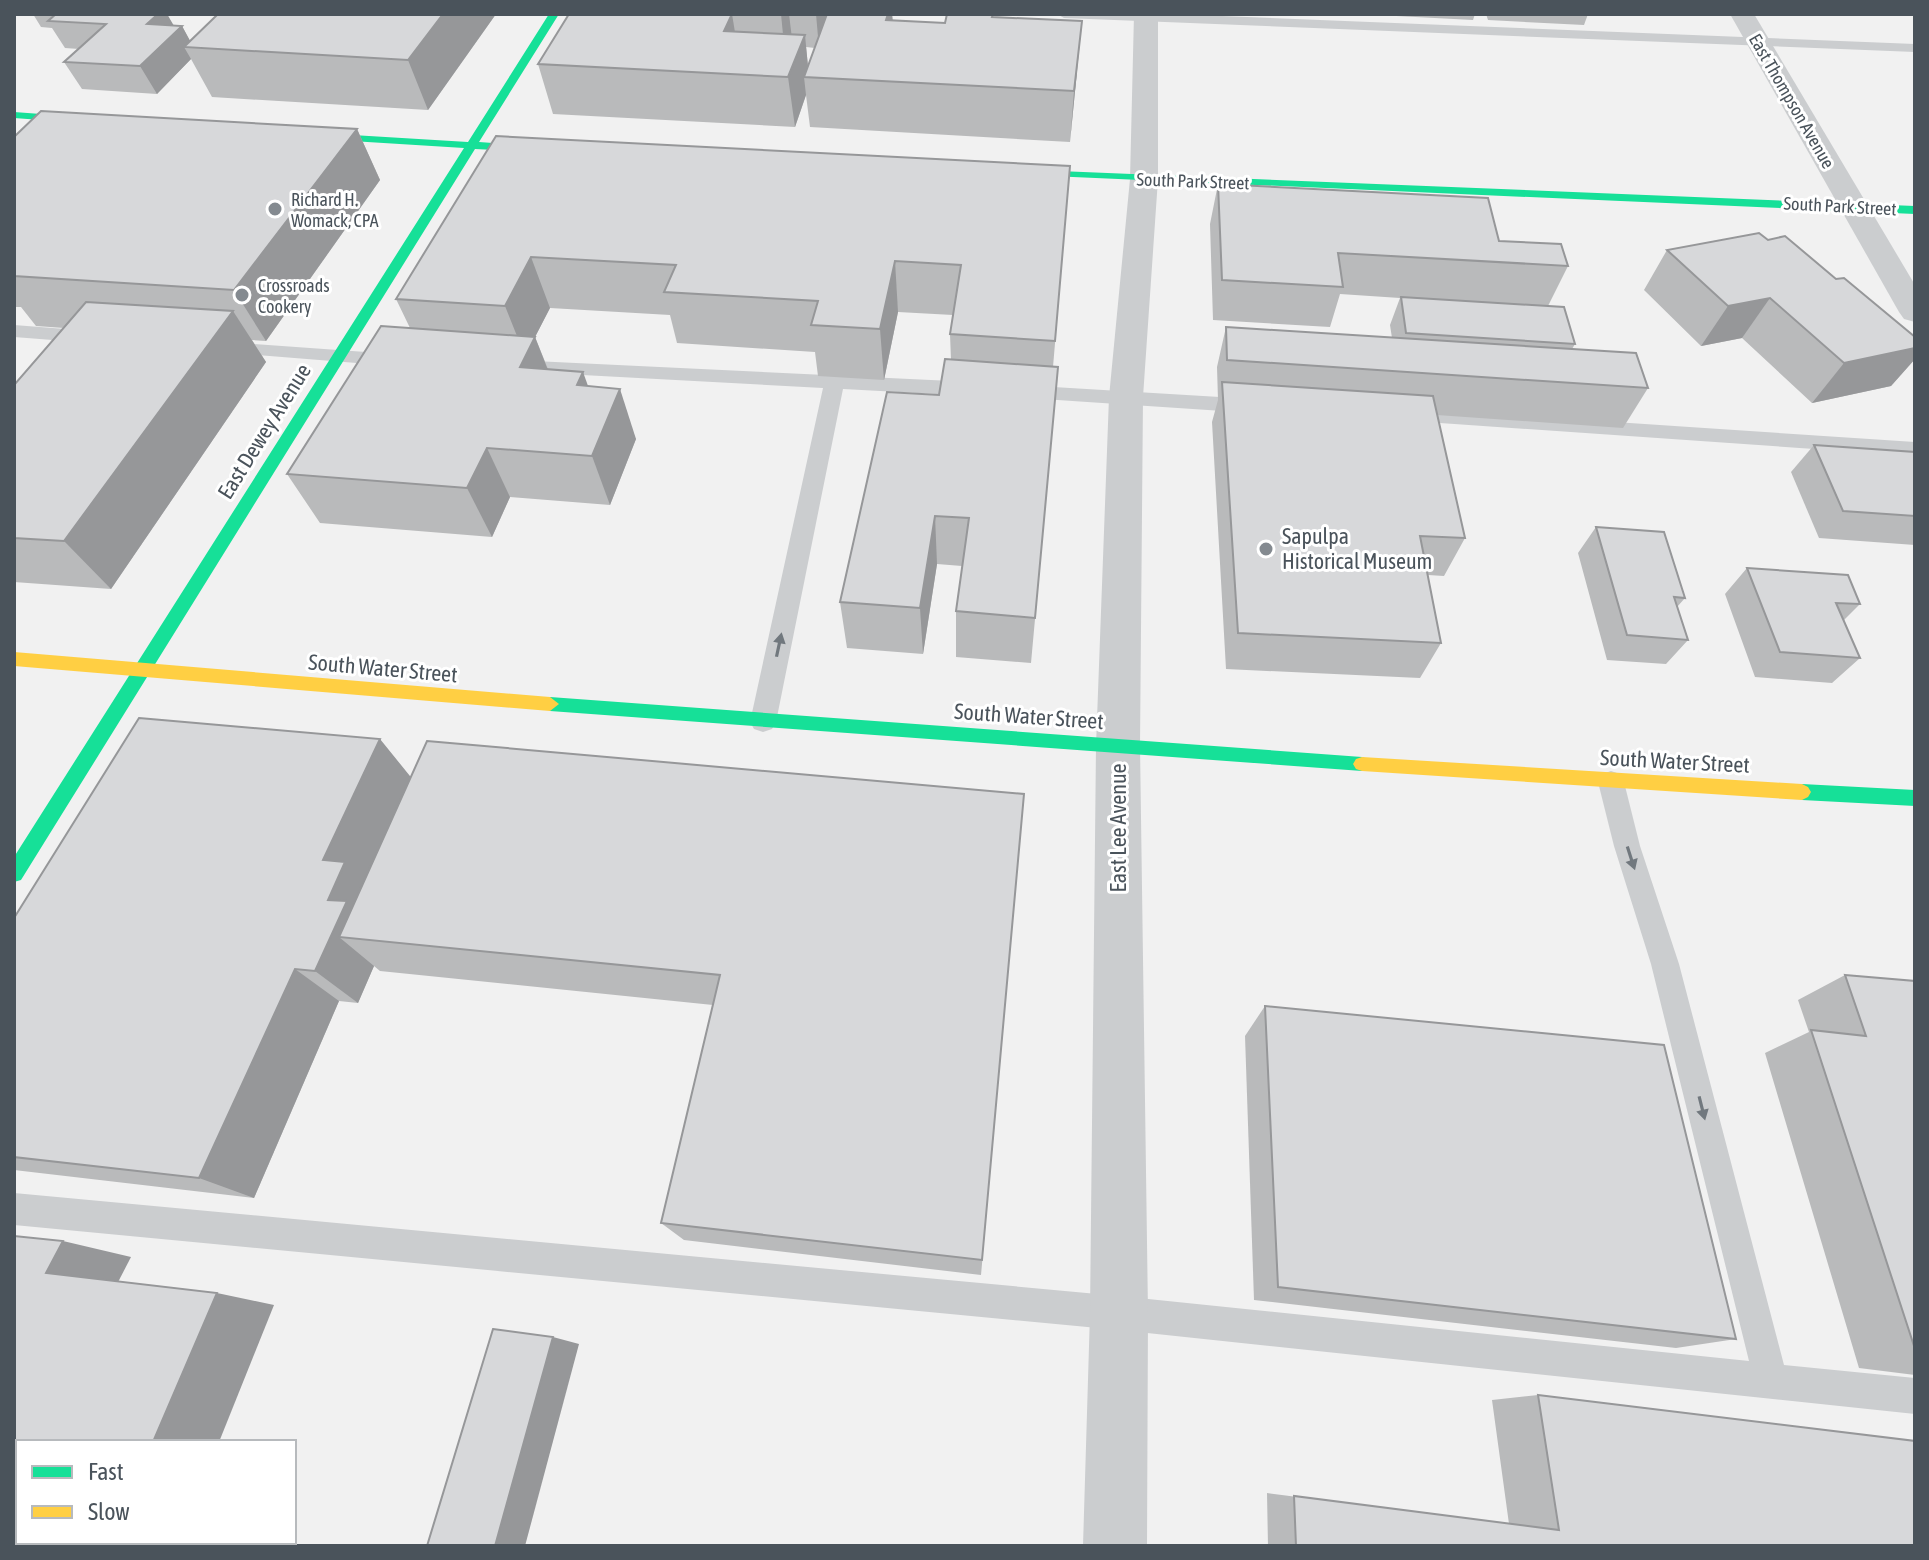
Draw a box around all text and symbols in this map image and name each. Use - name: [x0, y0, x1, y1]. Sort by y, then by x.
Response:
- street label: East Thompson Avenue: [1745, 30, 1839, 172]
- street label: South Park Street: [1136, 169, 1250, 193]
- place label: Richard H. Womack, CPA: [291, 189, 379, 231]
- street label: South Park Street: [1783, 193, 1897, 219]
- marker: Richard H. Womack, CPA: [266, 200, 284, 218]
- place label: Crossroads Cookery: [258, 275, 330, 317]
- marker: Crossroads Cookery: [233, 286, 251, 304]
- street label: East Dewey Avenue: [212, 359, 316, 503]
- place label: Sapulpa Historical Museum: [1282, 523, 1432, 574]
- marker: Sapulpa Historical Museum: [1257, 540, 1275, 558]
- one-way arrow: [773, 633, 786, 658]
- street label: South Water Street: [307, 649, 459, 687]
- street label: South Water Street: [953, 698, 1105, 734]
- street label: South Water Street: [1600, 744, 1750, 778]
- street label: East Lee Avenue: [1105, 763, 1131, 893]
- one-way arrow: [1625, 846, 1637, 870]
- one-way arrow: [1696, 1095, 1708, 1120]
- legend: [16, 1440, 296, 1544]
- text: Fast: [88, 1458, 124, 1485]
- text: Slow: [88, 1498, 130, 1525]

